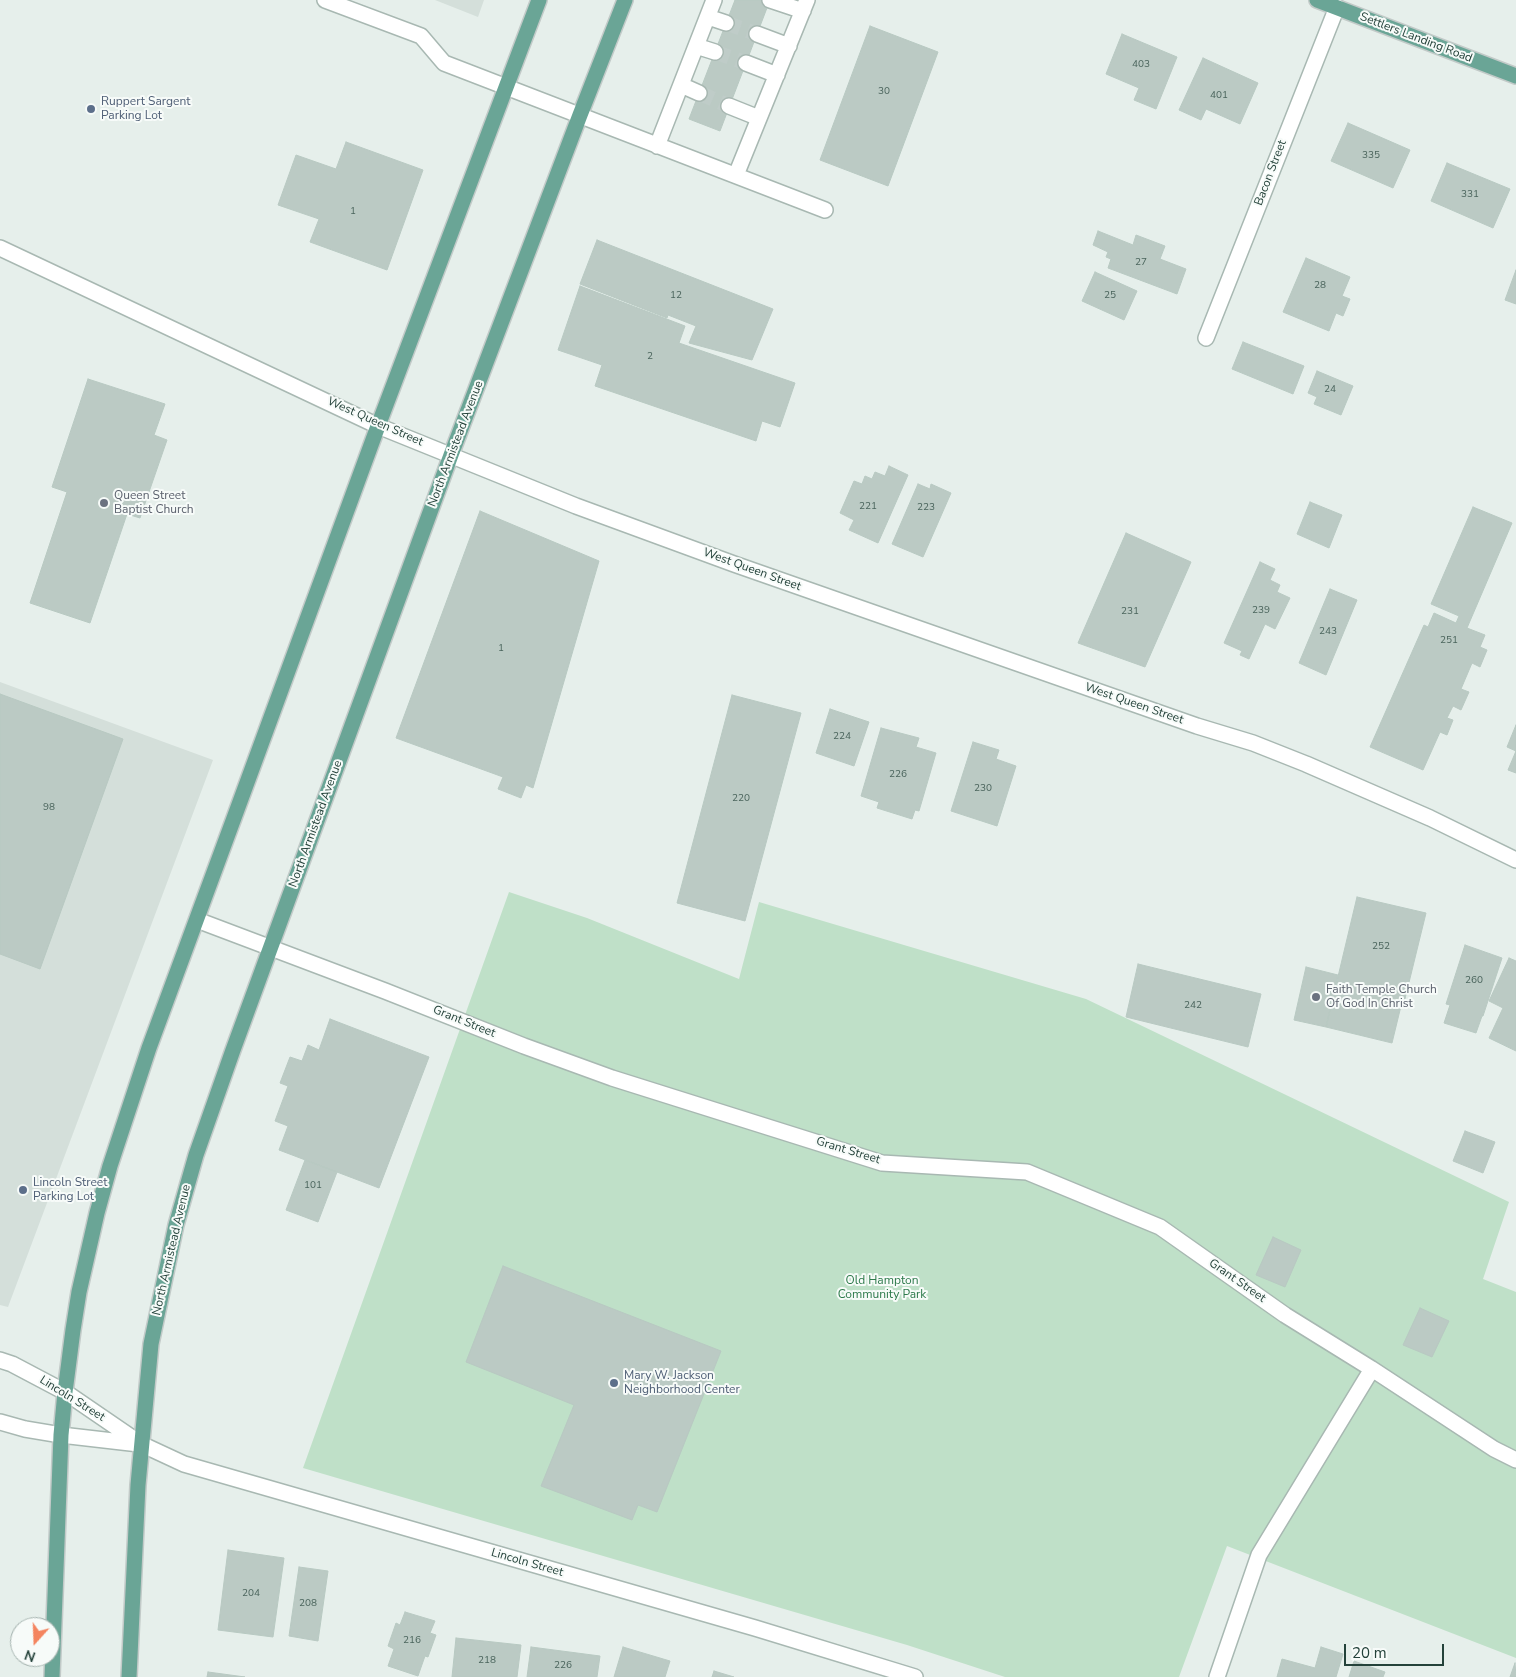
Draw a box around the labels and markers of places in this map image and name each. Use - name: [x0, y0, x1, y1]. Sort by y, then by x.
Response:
- place label: Ruppert Sargent Parking Lot: [101, 95, 190, 123]
- marker: Ruppert Sargent Parking Lot: [85, 103, 97, 115]
- place label: Queen Street Baptist Church: [114, 489, 194, 517]
- marker: Queen Street Baptist Church: [98, 497, 110, 509]
- place label: Faith Temple Church Of God In Christ: [1326, 983, 1437, 1011]
- marker: Faith Temple Church Of God In Christ: [1310, 991, 1322, 1003]
- place label: Lincoln Street Parking Lot: [33, 1176, 107, 1204]
- marker: Lincoln Street Parking Lot: [17, 1184, 29, 1196]
- place label: Mary W. Jackson Neighborhood Center: [624, 1369, 740, 1397]
- marker: Mary W. Jackson Neighborhood Center: [608, 1377, 620, 1389]

